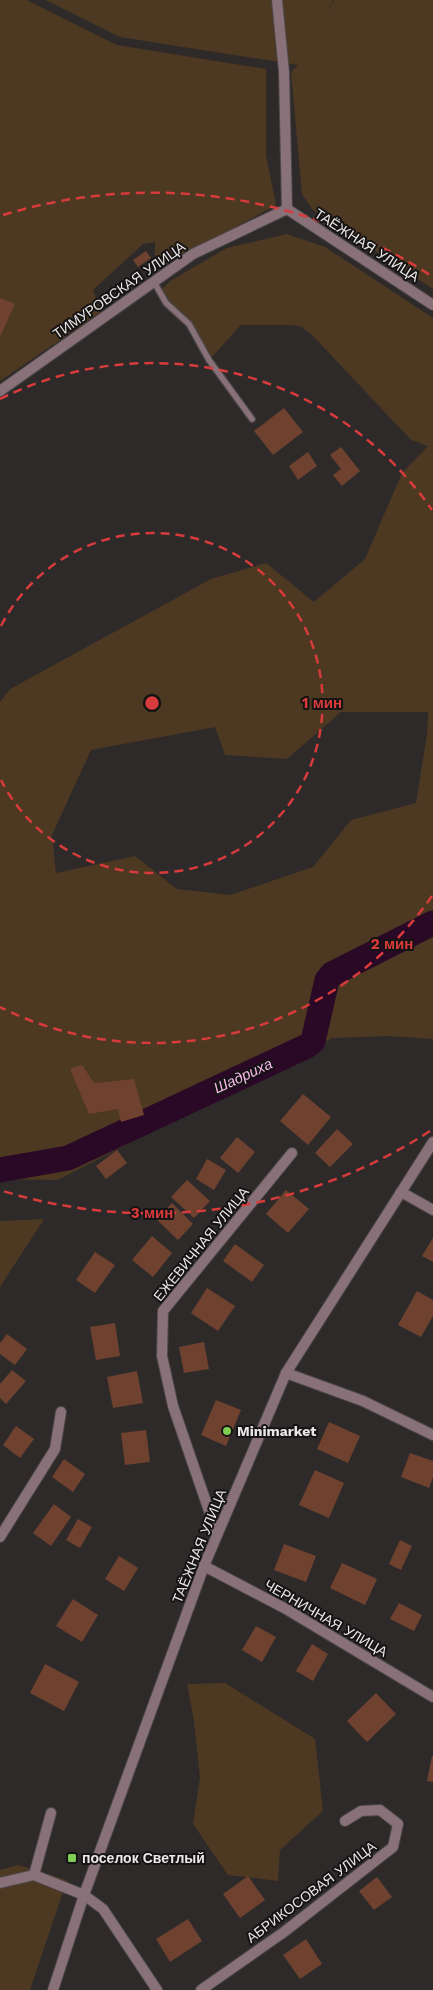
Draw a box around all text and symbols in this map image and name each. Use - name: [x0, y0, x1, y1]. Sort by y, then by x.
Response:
- street label: ТАЁЖНАЯ УЛИЦА: [312, 205, 423, 285]
- street label: ТИМУРОВСКАЯ УЛИЦА: [50, 238, 189, 342]
- centre of rings: [143, 694, 161, 712]
- text: 1 мин: [302, 694, 342, 712]
- text: 2 мин: [371, 935, 413, 953]
- water label: Шадриха: [211, 1055, 275, 1097]
- street label: ЕЖЕВИЧНАЯ УЛИЦА: [150, 1183, 252, 1304]
- text: 3 мин: [131, 1204, 173, 1222]
- place label: Minimarket: [237, 1423, 316, 1439]
- marker: Minimarket: [221, 1425, 233, 1437]
- street label: ТАЁЖНАЯ УЛИЦА: [169, 1486, 229, 1605]
- street label: ЧЕРНИЧНАЯ УЛИЦА: [262, 1576, 391, 1660]
- street label: АБРИКОСОВАЯ УЛИЦА: [243, 1838, 379, 1946]
- place label: поселок Светлый: [82, 1850, 205, 1866]
- marker: поселок Светлый: [66, 1852, 78, 1864]

